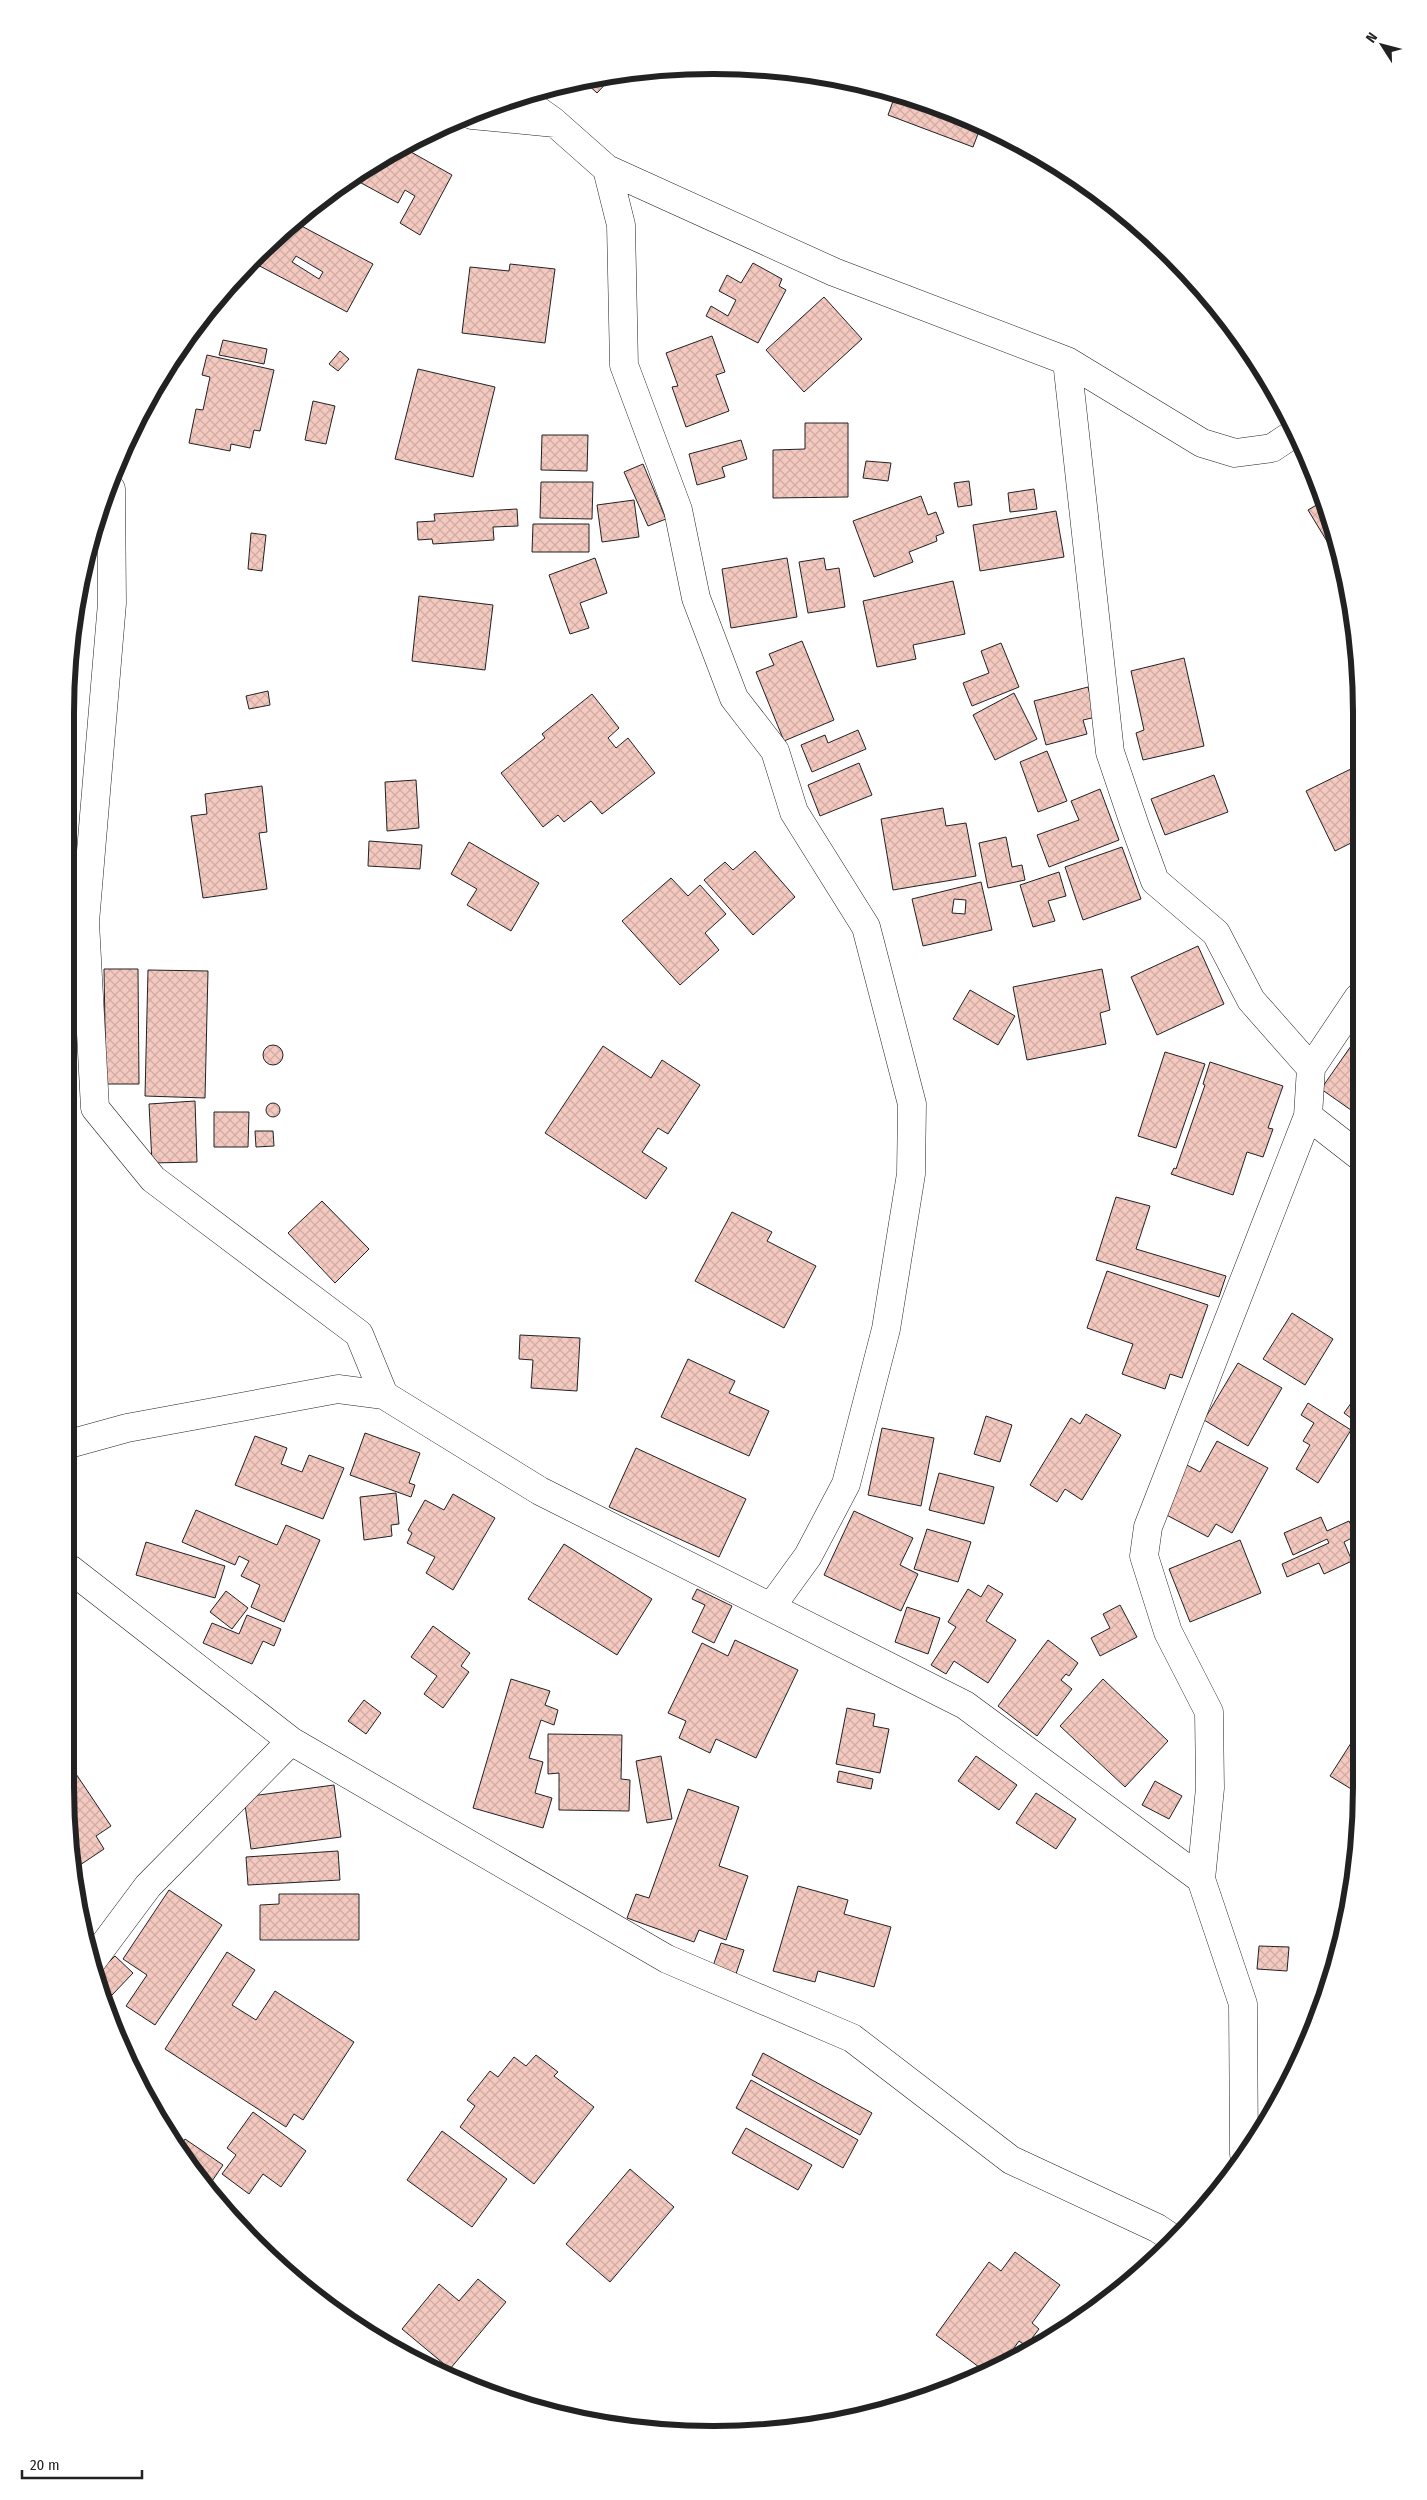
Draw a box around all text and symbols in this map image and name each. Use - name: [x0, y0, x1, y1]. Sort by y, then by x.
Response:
- north arrow: [1357, 20, 1407, 70]
- text: N: [1363, 29, 1381, 46]
- scale bar: [22, 2448, 142, 2480]
- text: 20 m: [30, 2456, 60, 2474]

